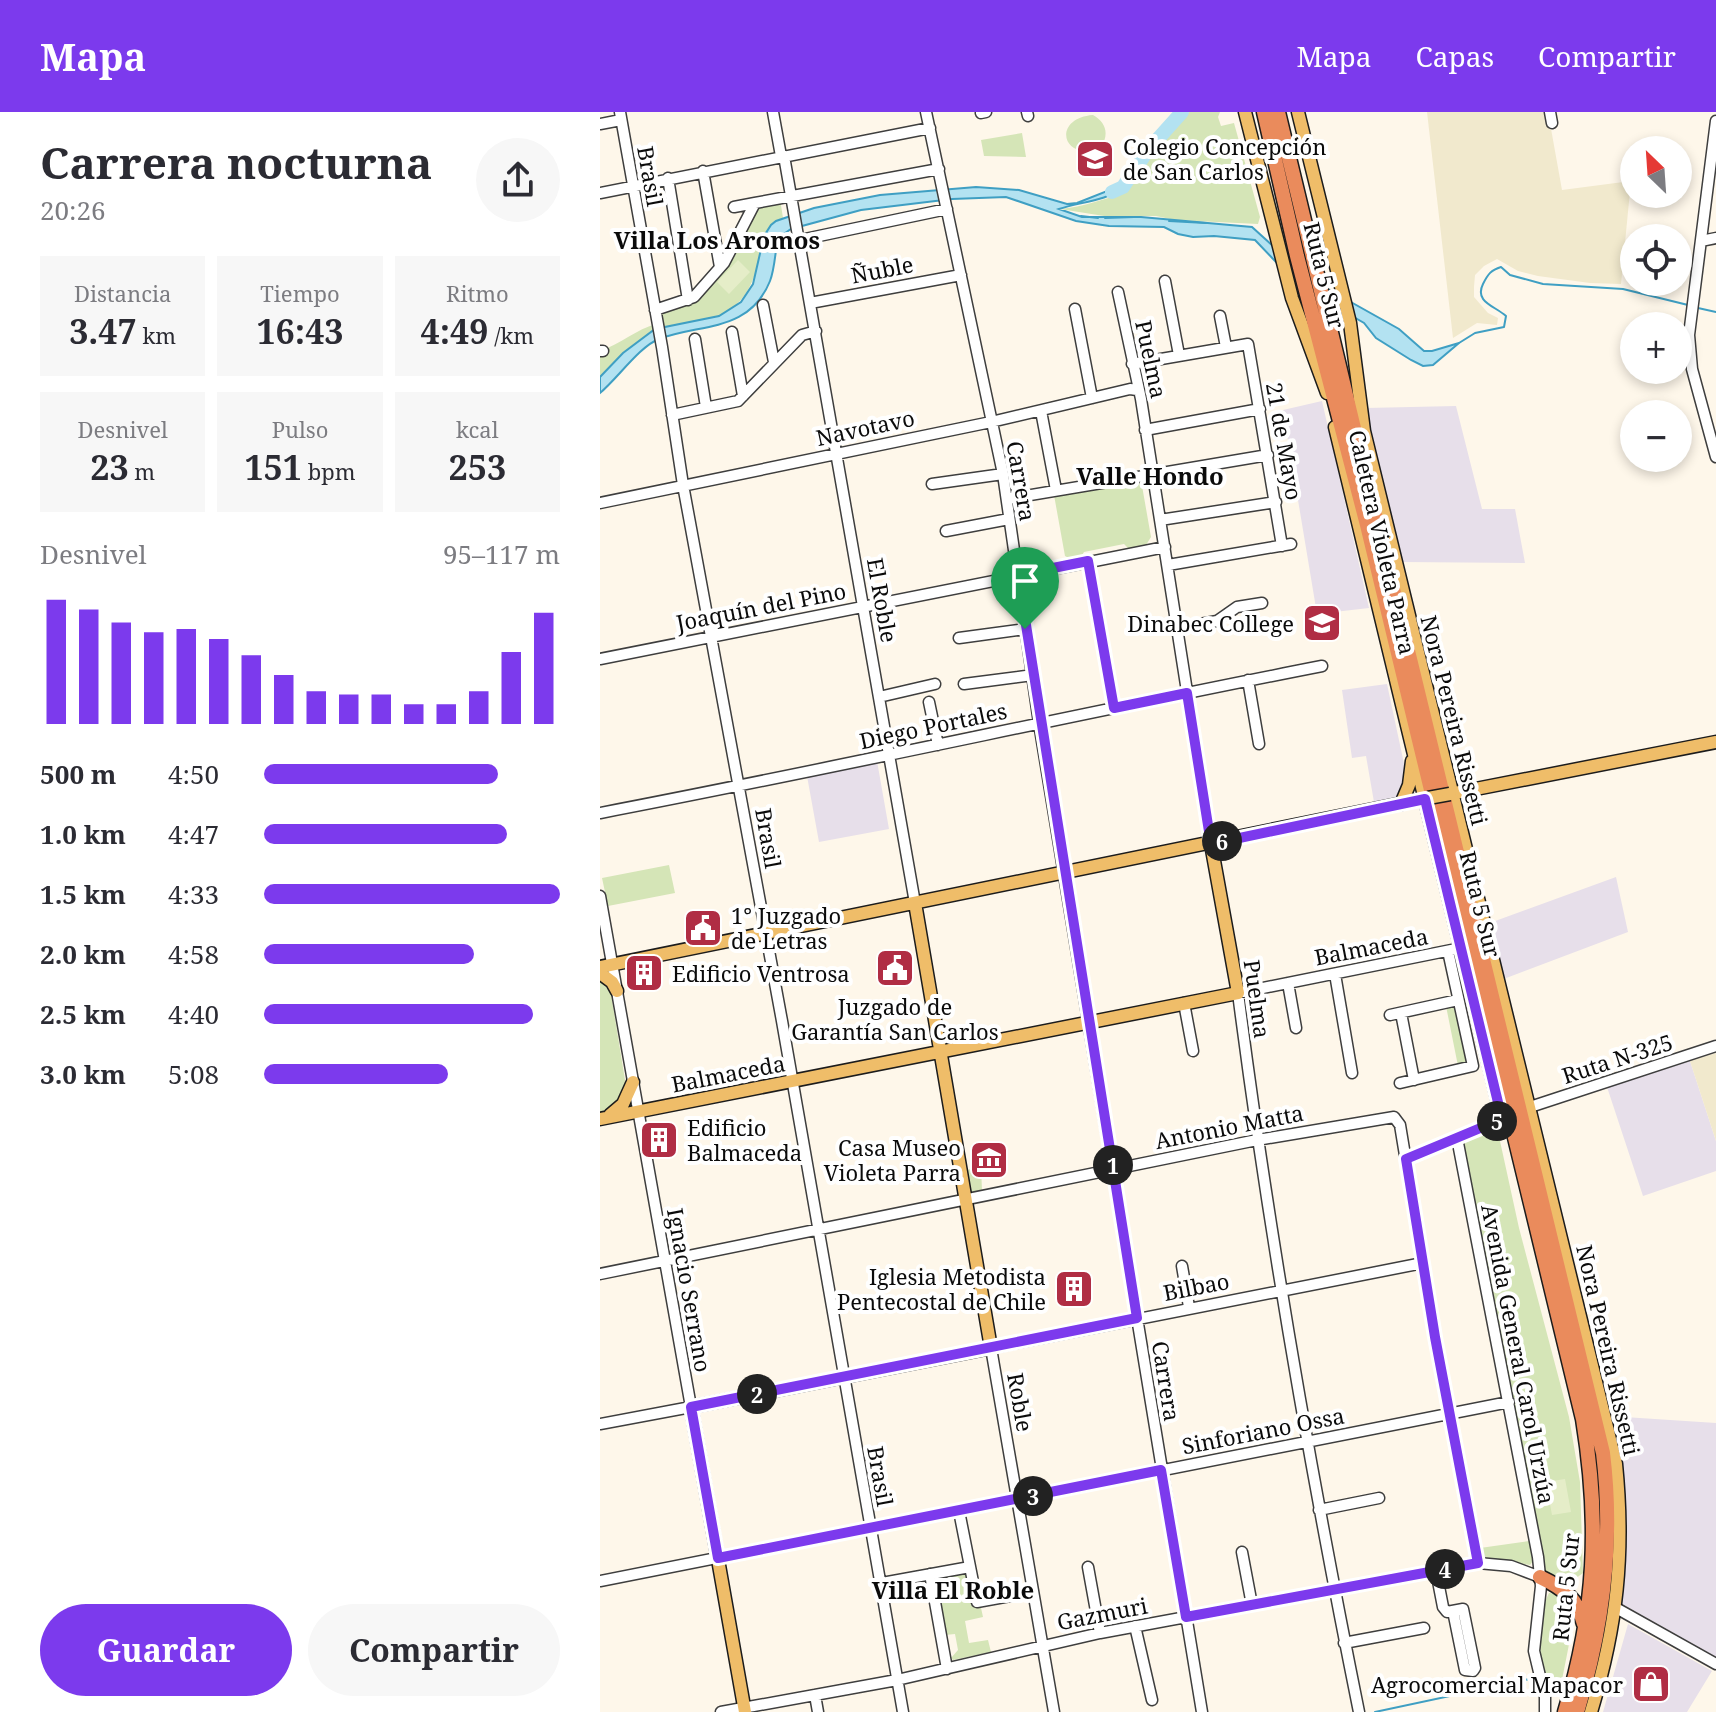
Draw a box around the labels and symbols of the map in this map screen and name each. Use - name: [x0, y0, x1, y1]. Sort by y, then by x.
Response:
- place label: Colegio Concepción de San Carlos: [1123, 131, 1326, 186]
- north arrow: [1620, 136, 1692, 208]
- school or university icon: Colegio Concepción de San Carlos: [1074, 138, 1116, 180]
- street label: Brasil: [631, 144, 671, 209]
- street label: Ruta 5 Sur: [1297, 219, 1353, 332]
- district label: Villa Los Aromos: [614, 223, 820, 256]
- street label: Ñuble: [848, 248, 916, 290]
- street label: Puelma: [1129, 317, 1175, 401]
- street label: 21 de Mayo: [1260, 380, 1310, 502]
- street label: Navotavo: [813, 402, 917, 452]
- street label: Caletera Violeta Parra: [1343, 427, 1423, 657]
- street label: Carrera: [1000, 439, 1044, 523]
- district label: Valle Hondo: [1076, 459, 1224, 492]
- pin: [991, 547, 1059, 629]
- street label: El Roble: [861, 555, 905, 645]
- street label: Joaquín del Pino: [673, 575, 848, 637]
- school or university icon: Dinabec College: [1301, 602, 1343, 644]
- place label: Dinabec College: [1127, 608, 1294, 638]
- street label: Nora Pereira Rissetti: [1414, 612, 1496, 828]
- street label: Diego Portales: [856, 695, 1010, 755]
- street label: Brasil: [749, 806, 789, 871]
- pin: 6: [1202, 821, 1242, 861]
- street label: Ruta 5 Sur: [1453, 848, 1509, 961]
- place label: 1° Juzgado de Letras: [731, 900, 841, 955]
- public building icon: 1° Juzgado de Letras: [682, 907, 724, 949]
- street label: Balmaceda: [1312, 920, 1430, 972]
- public building icon: Juzgado de Garantía San Carlos: [874, 947, 916, 989]
- building icon: Edificio Ventrosa: [623, 952, 665, 994]
- place label: Edificio Ventrosa: [672, 958, 850, 988]
- street label: Puelma: [1238, 958, 1278, 1040]
- place label: Juzgado de Garantía San Carlos: [791, 991, 999, 1046]
- street label: Ruta N-325: [1558, 1026, 1676, 1090]
- street label: Balmaceda: [669, 1047, 787, 1099]
- street label: Antonio Matta: [1152, 1097, 1306, 1155]
- pin: 5: [1477, 1101, 1517, 1141]
- place label: Edificio Balmaceda: [687, 1112, 802, 1167]
- building icon: Edificio Balmaceda: [638, 1119, 680, 1161]
- place label: Casa Museo Violeta Parra: [824, 1132, 961, 1187]
- museum icon: Casa Museo Violeta Parra: [968, 1139, 1010, 1181]
- pin: 1: [1093, 1145, 1133, 1185]
- street label: Avenida General Carol Urzúa: [1475, 1201, 1563, 1507]
- street label: Ignacio Serrano: [661, 1206, 719, 1374]
- street label: Nora Pereira Rissetti: [1570, 1242, 1648, 1458]
- place label: Iglesia Metodista Pentecostal de Chile: [837, 1261, 1046, 1316]
- street label: Bilbao: [1160, 1265, 1232, 1307]
- building icon: Iglesia Metodista Pentecostal de Chile: [1053, 1268, 1095, 1310]
- street label: Carrera: [1146, 1339, 1188, 1423]
- street label: Roble: [1001, 1370, 1041, 1434]
- pin: 2: [737, 1374, 777, 1414]
- street label: Sinforiano Ossa: [1179, 1400, 1347, 1460]
- street label: Brasil: [861, 1444, 901, 1509]
- pin: 3: [1013, 1476, 1053, 1516]
- street label: Ruta 5 Sur: [1544, 1531, 1586, 1643]
- pin: 4: [1425, 1549, 1465, 1589]
- district label: Villa El Roble: [872, 1573, 1034, 1606]
- street label: Gazmuri: [1054, 1590, 1150, 1636]
- shop icon: Agrocomercial Mapacor: [1630, 1663, 1672, 1705]
- place label: Agrocomercial Mapacor: [1371, 1669, 1624, 1699]

